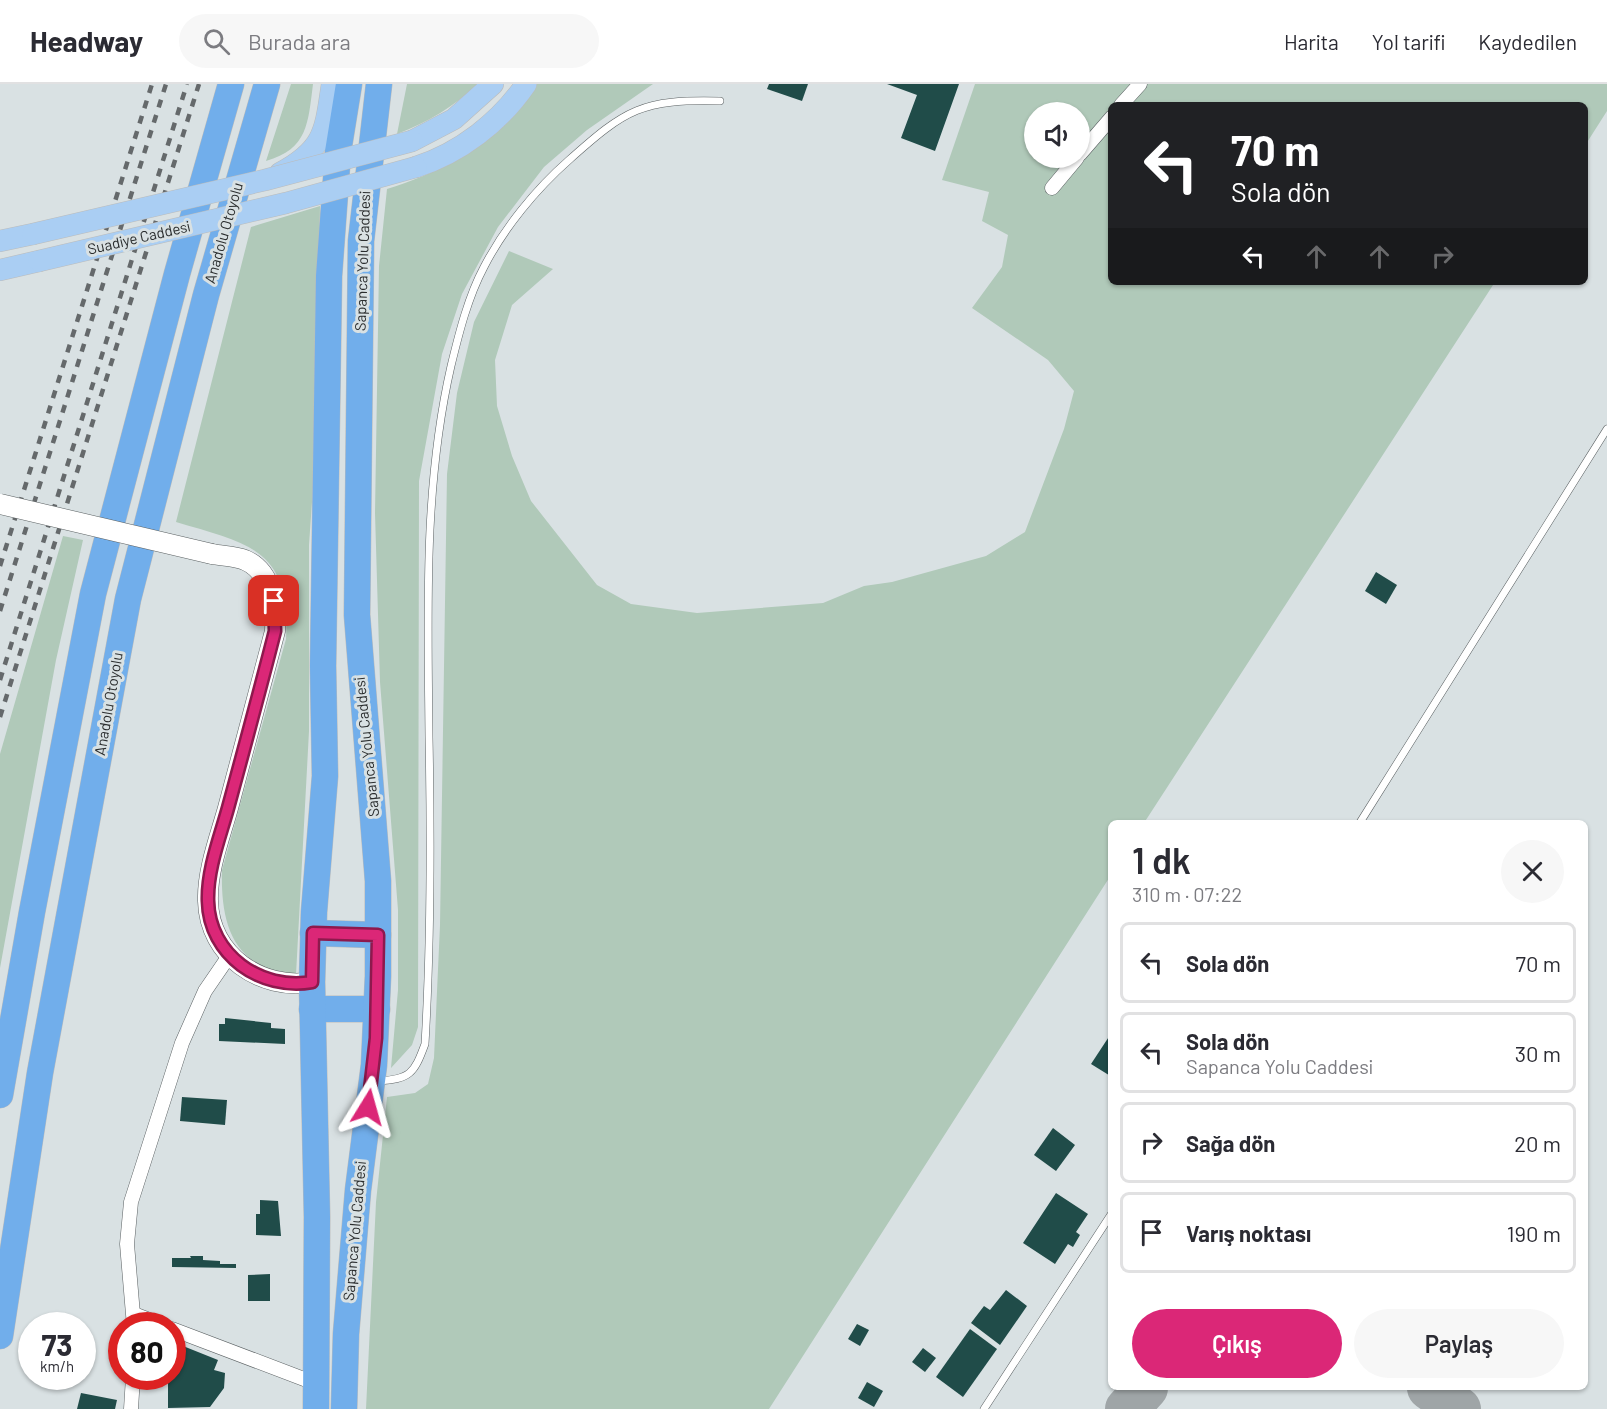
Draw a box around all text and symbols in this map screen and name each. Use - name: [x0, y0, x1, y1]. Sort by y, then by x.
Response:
- search box: [179, 14, 599, 68]
- text: Headway: [30, 24, 143, 58]
- icon: search: [200, 25, 233, 58]
- text: Burada ara: [248, 28, 351, 54]
- text: Harita: [1284, 29, 1339, 54]
- text: Yol tarifi: [1372, 29, 1445, 54]
- text: Kaydedilen: [1478, 29, 1577, 54]
- map controls: [1024, 102, 1090, 168]
- button: sound: [1024, 102, 1090, 168]
- text: 70 m: [1231, 124, 1319, 174]
- icon: left: [1132, 126, 1210, 204]
- text: Sola dön: [1231, 175, 1331, 207]
- street label: Anadolu Otoyolu: [200, 180, 246, 285]
- street label: Sapanca Yolu Caddesi: [351, 191, 373, 331]
- street label: Suadiye Caddesi: [86, 216, 192, 258]
- icon: left: [1237, 240, 1270, 273]
- icon: ahead: [1300, 240, 1333, 273]
- icon: ahead: [1363, 240, 1396, 273]
- icon: right: [1426, 240, 1459, 273]
- pin: [248, 575, 299, 626]
- icon: arrive: [257, 584, 290, 617]
- street label: Anadolu Otoyolu: [90, 651, 126, 757]
- street label: Sapanca Yolu Caddesi: [350, 676, 382, 818]
- text: 1 dk: [1132, 838, 1191, 881]
- button: close: [1501, 840, 1564, 903]
- text: 310 m · 07:22: [1132, 882, 1242, 906]
- icon: left: [1135, 946, 1168, 979]
- text: Sola dön: [1186, 950, 1269, 976]
- text: 70 m: [1516, 950, 1561, 976]
- text: Sola dön: [1186, 1028, 1269, 1054]
- icon: left: [1135, 1036, 1168, 1069]
- text: 30 m: [1515, 1040, 1561, 1066]
- text: Sapanca Yolu Caddesi: [1186, 1054, 1373, 1078]
- position arrow: [336, 1075, 400, 1139]
- icon: right: [1135, 1126, 1168, 1159]
- text: Sağa dön: [1186, 1130, 1275, 1156]
- text: 20 m: [1514, 1130, 1561, 1156]
- street label: Sapanca Yolu Caddesi: [339, 1160, 369, 1302]
- icon: arrive: [1135, 1216, 1168, 1249]
- text: Varış noktası: [1186, 1220, 1311, 1246]
- text: 190 m: [1507, 1220, 1561, 1246]
- button: Çıkış: [1132, 1309, 1342, 1378]
- button: Paylaş: [1354, 1309, 1564, 1378]
- speed limit sign: 80: [108, 1312, 186, 1390]
- text: 73: [41, 1326, 73, 1362]
- text: km/h: [40, 1357, 74, 1375]

